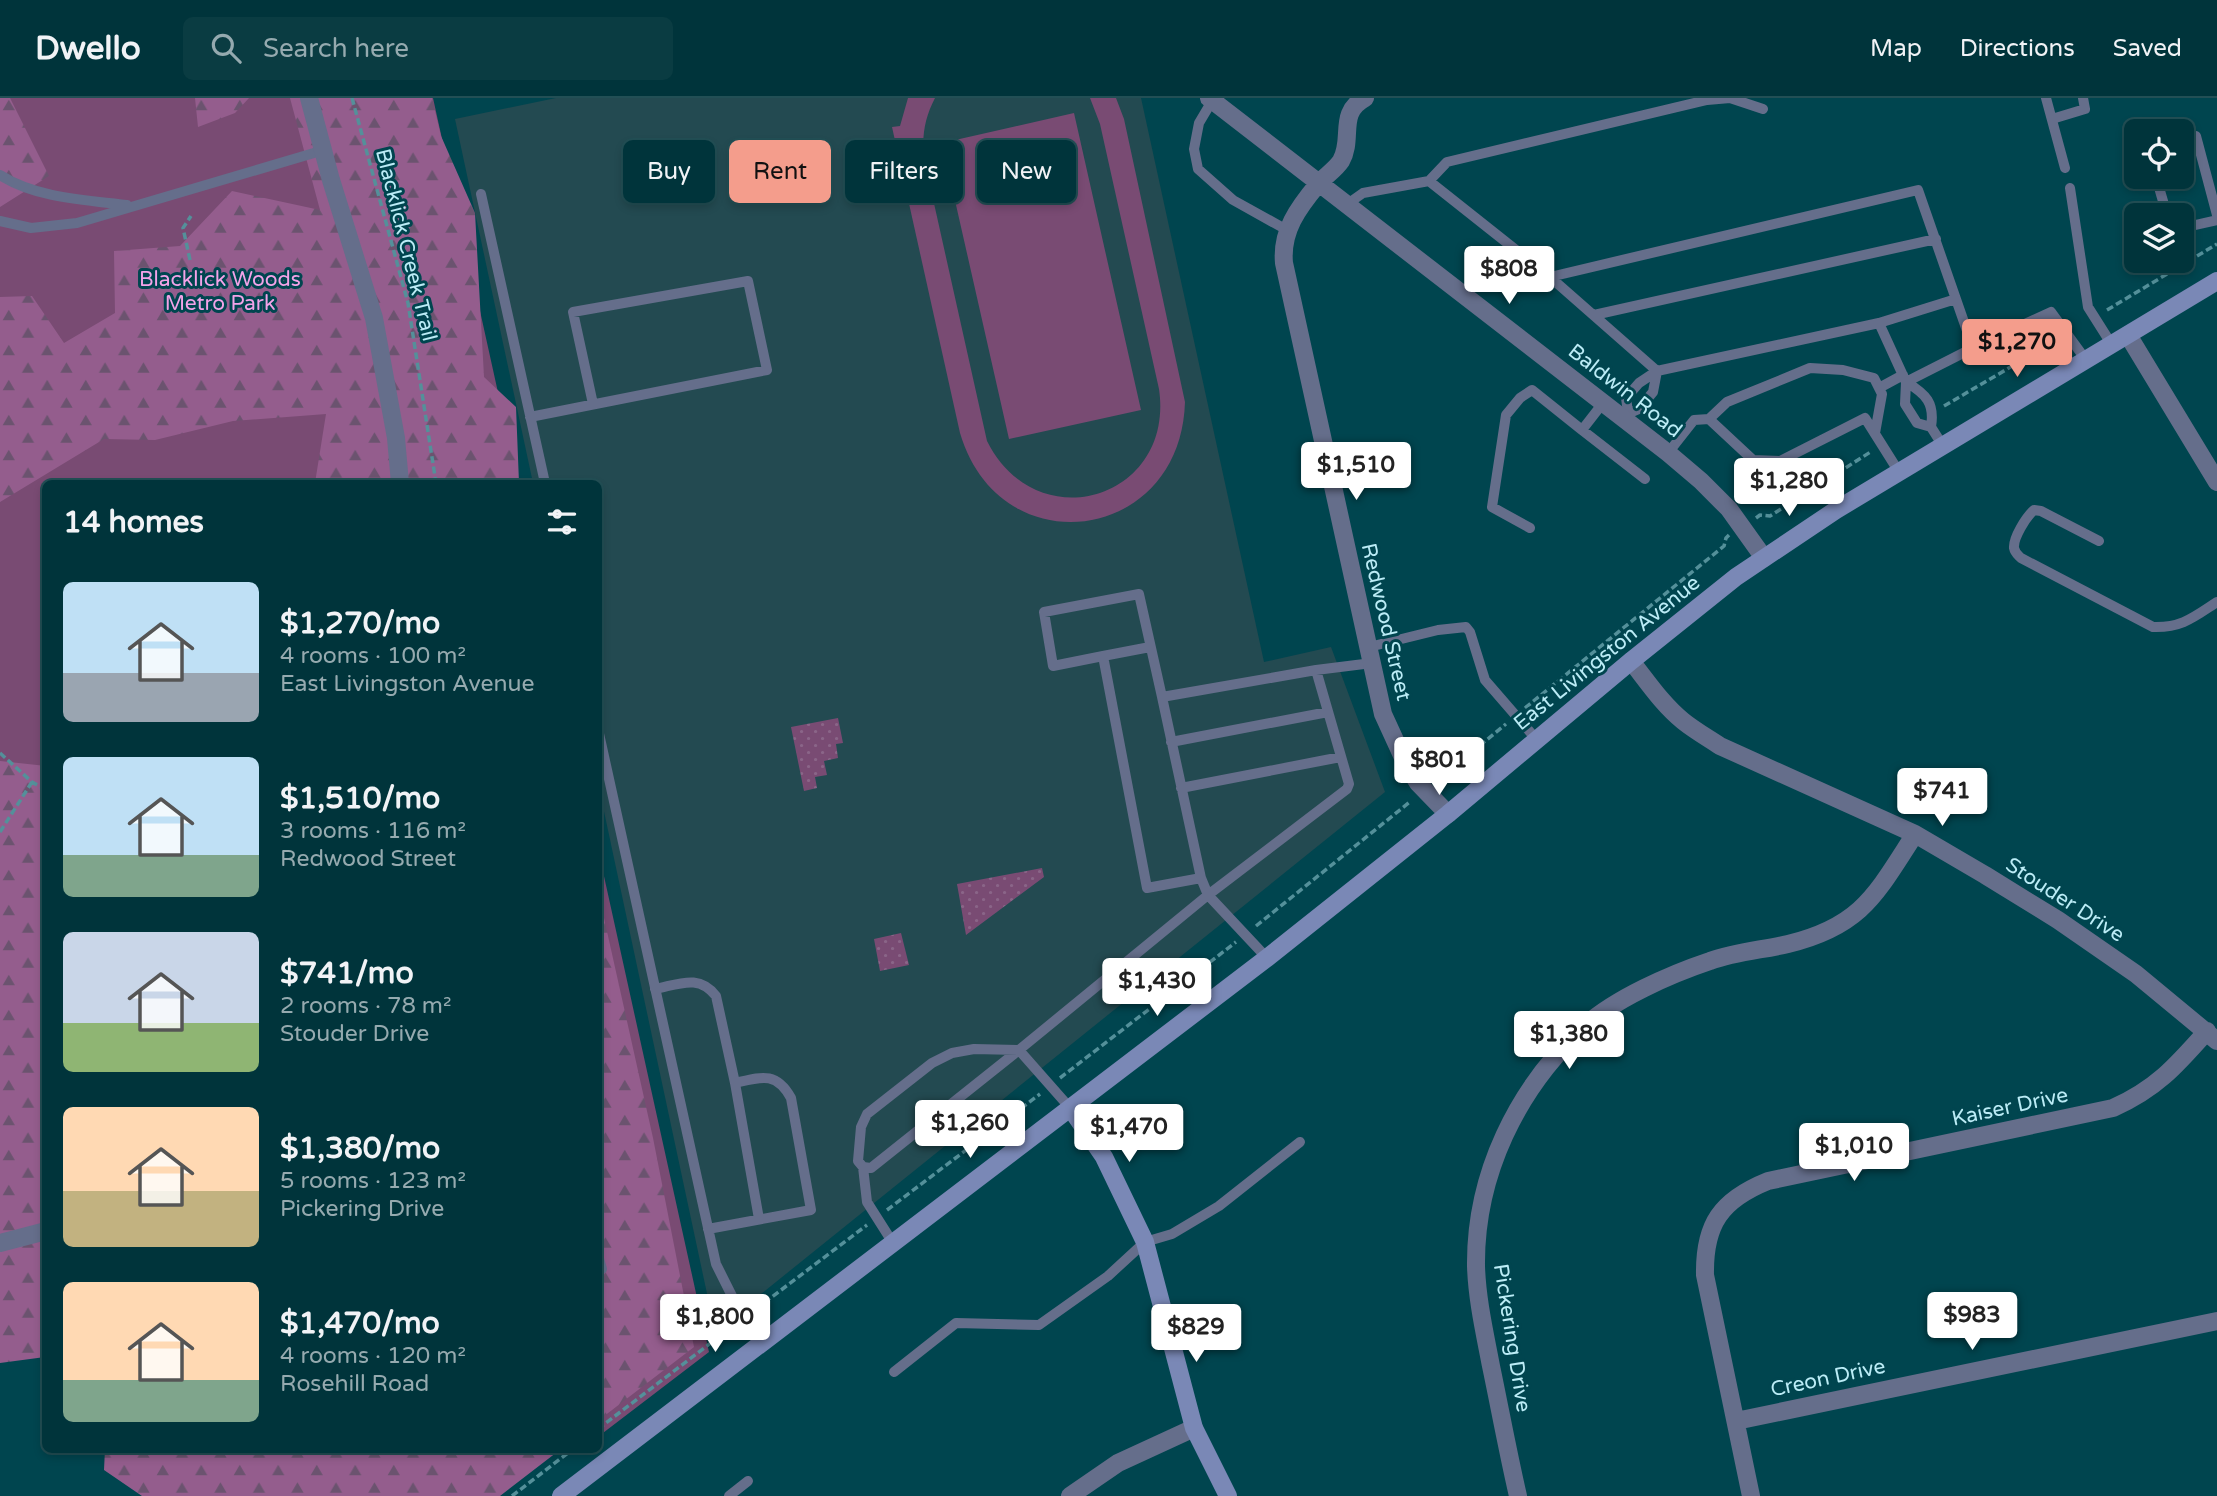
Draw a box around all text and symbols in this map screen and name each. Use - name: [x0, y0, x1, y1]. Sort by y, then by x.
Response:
- search box: [183, 17, 673, 80]
- text: Dwello: [35, 29, 141, 68]
- icon: search: [207, 29, 245, 67]
- text: Search here: [263, 33, 409, 64]
- text: Map: [1870, 34, 1922, 63]
- text: Directions: [1960, 34, 2075, 63]
- text: Saved: [2113, 34, 2182, 63]
- map controls: [2124, 119, 2194, 273]
- button: locate: [2124, 119, 2194, 189]
- chip: Buy: [623, 140, 715, 203]
- chip: Rent: [729, 140, 831, 203]
- chip: Filters: [845, 140, 963, 203]
- chip: New: [977, 140, 1076, 203]
- street label: Blacklick Creek Trail: [370, 146, 442, 344]
- button: layers: [2124, 203, 2194, 273]
- pin: $808: [1468, 246, 1550, 306]
- text: $808: [1480, 255, 1538, 283]
- park label: Blacklick Woods Metro Park: [139, 267, 301, 316]
- pin: $1,270: [1960, 320, 2074, 379]
- text: $1,270: [1978, 328, 2056, 356]
- street label: Baldwin Road: [1563, 339, 1687, 443]
- pin: $1,510: [1299, 442, 1413, 502]
- text: $1,510: [1317, 451, 1395, 479]
- pin: $1,280: [1732, 458, 1846, 518]
- text: $1,280: [1750, 467, 1828, 495]
- icon: filters: [543, 503, 581, 541]
- text: 14 homes: [63, 504, 204, 541]
- street label: Redwood Street: [1356, 541, 1416, 703]
- street label: East Livingston Avenue: [1509, 570, 1705, 736]
- text: $1,270/mo: [280, 605, 440, 642]
- icon: home: [119, 610, 203, 694]
- text: 4 rooms · 100 m²: [280, 642, 466, 670]
- text: East Livingston Avenue: [280, 670, 534, 698]
- pin: $801: [1398, 738, 1480, 797]
- text: $801: [1410, 746, 1468, 774]
- pin: $741: [1901, 768, 1983, 828]
- text: $741: [1913, 777, 1971, 805]
- text: $1,510/mo: [280, 780, 440, 817]
- icon: home: [119, 785, 203, 869]
- text: 3 rooms · 116 m²: [280, 817, 466, 845]
- text: Redwood Street: [280, 845, 456, 873]
- street label: Stouder Drive: [2001, 852, 2129, 948]
- text: $741/mo: [280, 955, 414, 992]
- pin: $1,430: [1100, 958, 1214, 1018]
- icon: home: [119, 960, 203, 1044]
- text: $1,430: [1118, 967, 1196, 995]
- text: 2 rooms · 78 m²: [280, 992, 451, 1020]
- pin: $1,380: [1512, 1012, 1626, 1071]
- text: Stouder Drive: [280, 1020, 429, 1048]
- text: $1,380: [1530, 1020, 1608, 1048]
- street label: Kaiser Drive: [1950, 1082, 2071, 1132]
- pin: $1,260: [913, 1100, 1027, 1160]
- pin: $1,470: [1072, 1104, 1186, 1164]
- text: $1,260: [931, 1109, 1009, 1137]
- text: $1,470: [1090, 1113, 1168, 1141]
- pin: $1,010: [1797, 1124, 1911, 1183]
- text: $1,380/mo: [280, 1130, 440, 1167]
- text: $1,010: [1815, 1132, 1893, 1160]
- icon: home: [119, 1135, 203, 1219]
- text: 5 rooms · 123 m²: [280, 1167, 466, 1195]
- text: Pickering Drive: [280, 1195, 444, 1223]
- street label: Pickering Drive: [1488, 1262, 1536, 1414]
- pin: $983: [1931, 1292, 2013, 1352]
- pin: $1,800: [658, 1294, 772, 1354]
- text: $983: [1943, 1301, 2001, 1329]
- text: $1,800: [676, 1303, 754, 1331]
- pin: $829: [1155, 1304, 1237, 1364]
- text: $1,470/mo: [280, 1305, 440, 1342]
- icon: home: [119, 1310, 203, 1394]
- text: $829: [1167, 1313, 1225, 1341]
- text: 4 rooms · 120 m²: [280, 1342, 466, 1370]
- street label: Creon Drive: [1768, 1354, 1888, 1402]
- text: Rosehill Road: [280, 1370, 429, 1398]

